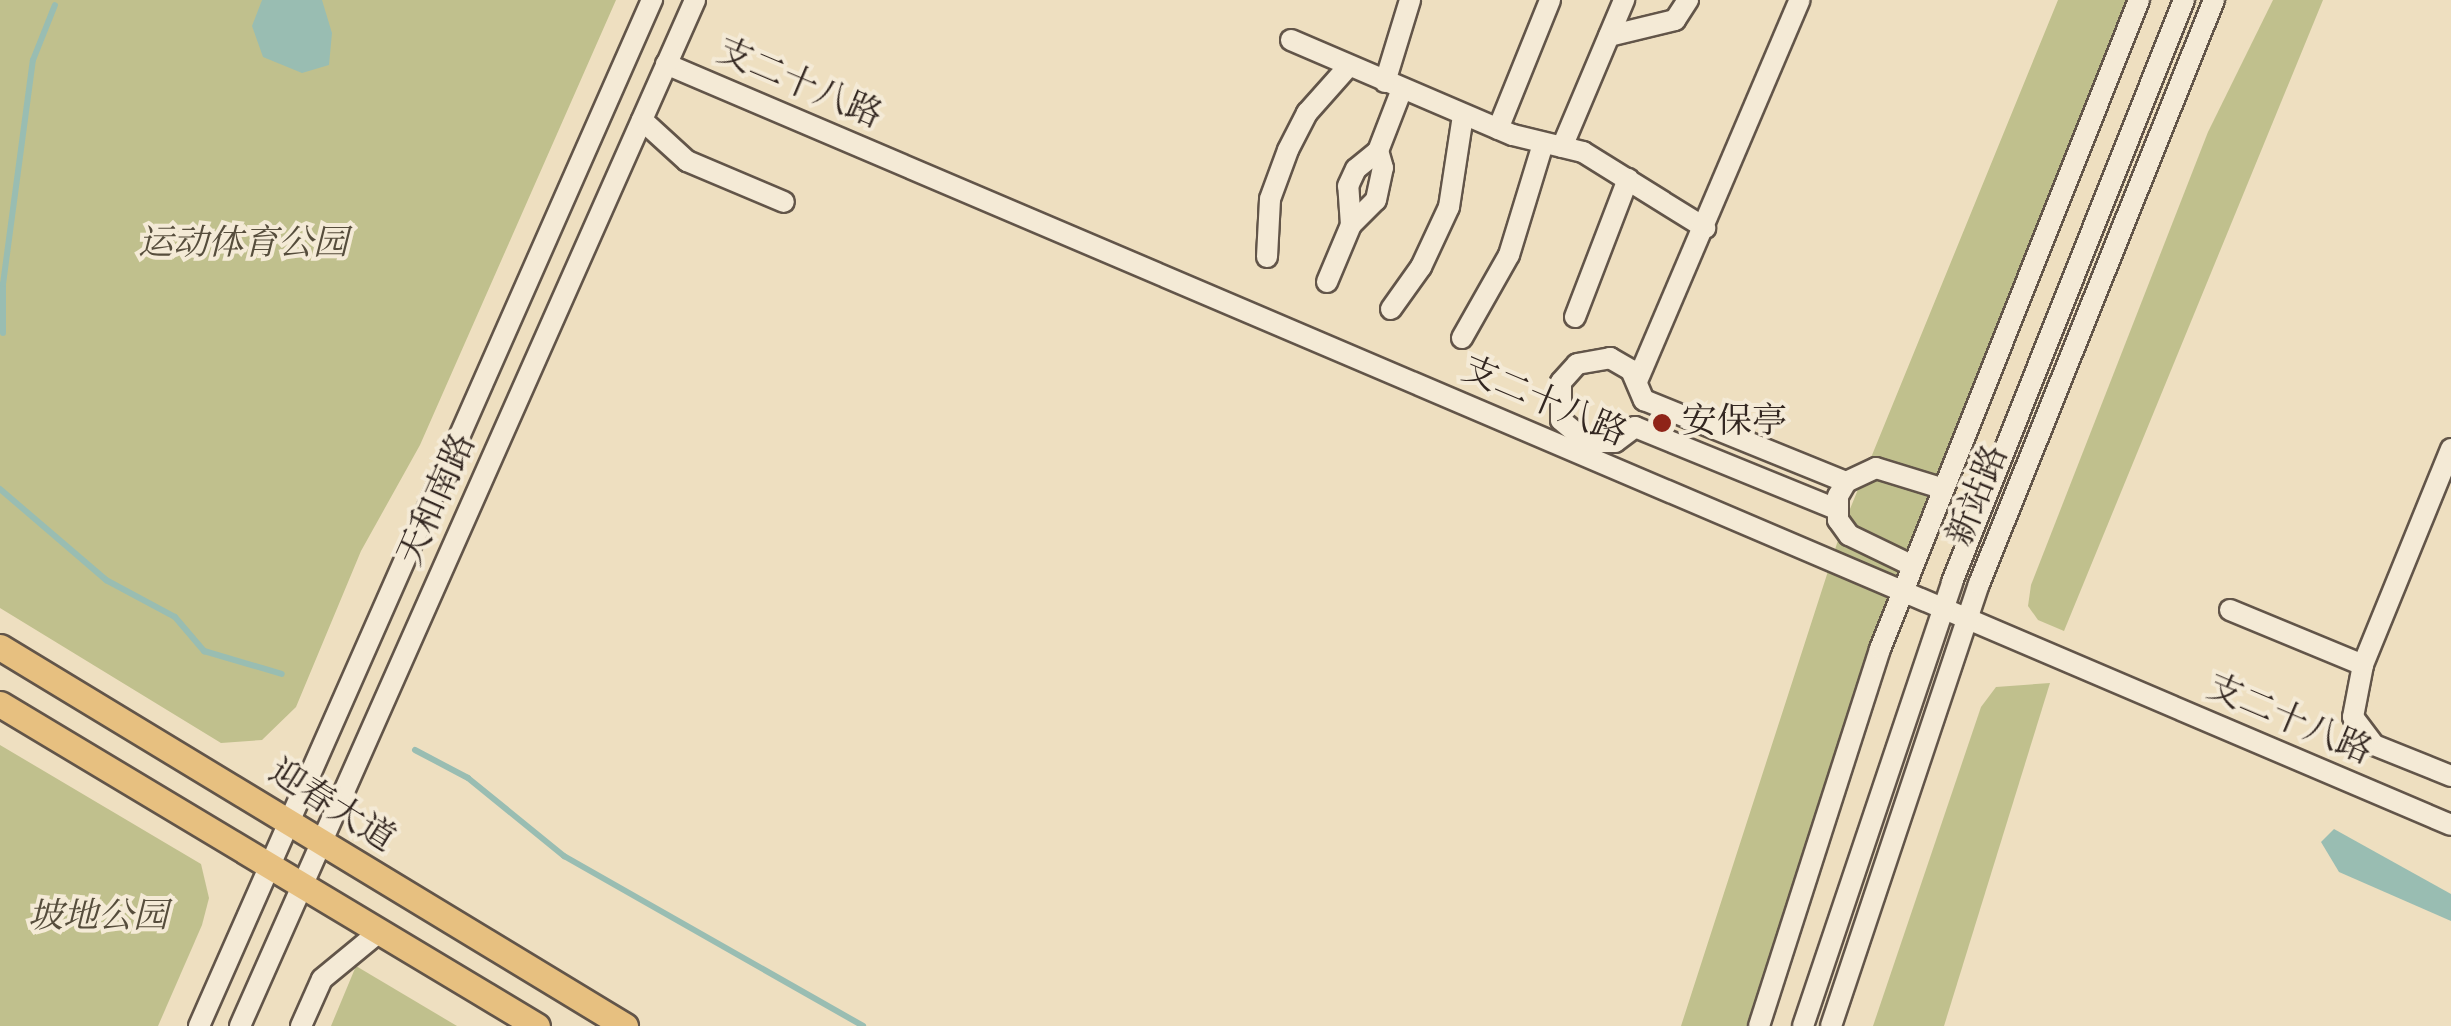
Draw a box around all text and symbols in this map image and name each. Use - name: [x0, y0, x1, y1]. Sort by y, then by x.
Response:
- street label: 支二十八路: [710, 31, 888, 139]
- park label: 运动体育公园: [138, 224, 348, 266]
- street label: 支二十八路: [1455, 349, 1633, 457]
- place label: 安保亭: [1682, 402, 1787, 444]
- marker: 安保亭: [1651, 412, 1673, 434]
- street label: 天和南路: [390, 428, 486, 572]
- street label: 新站路: [1940, 439, 2018, 553]
- street label: 支二十八路: [2200, 667, 2378, 775]
- street label: 迎春大道: [261, 752, 401, 862]
- park label: 坡地公园: [28, 897, 168, 939]

